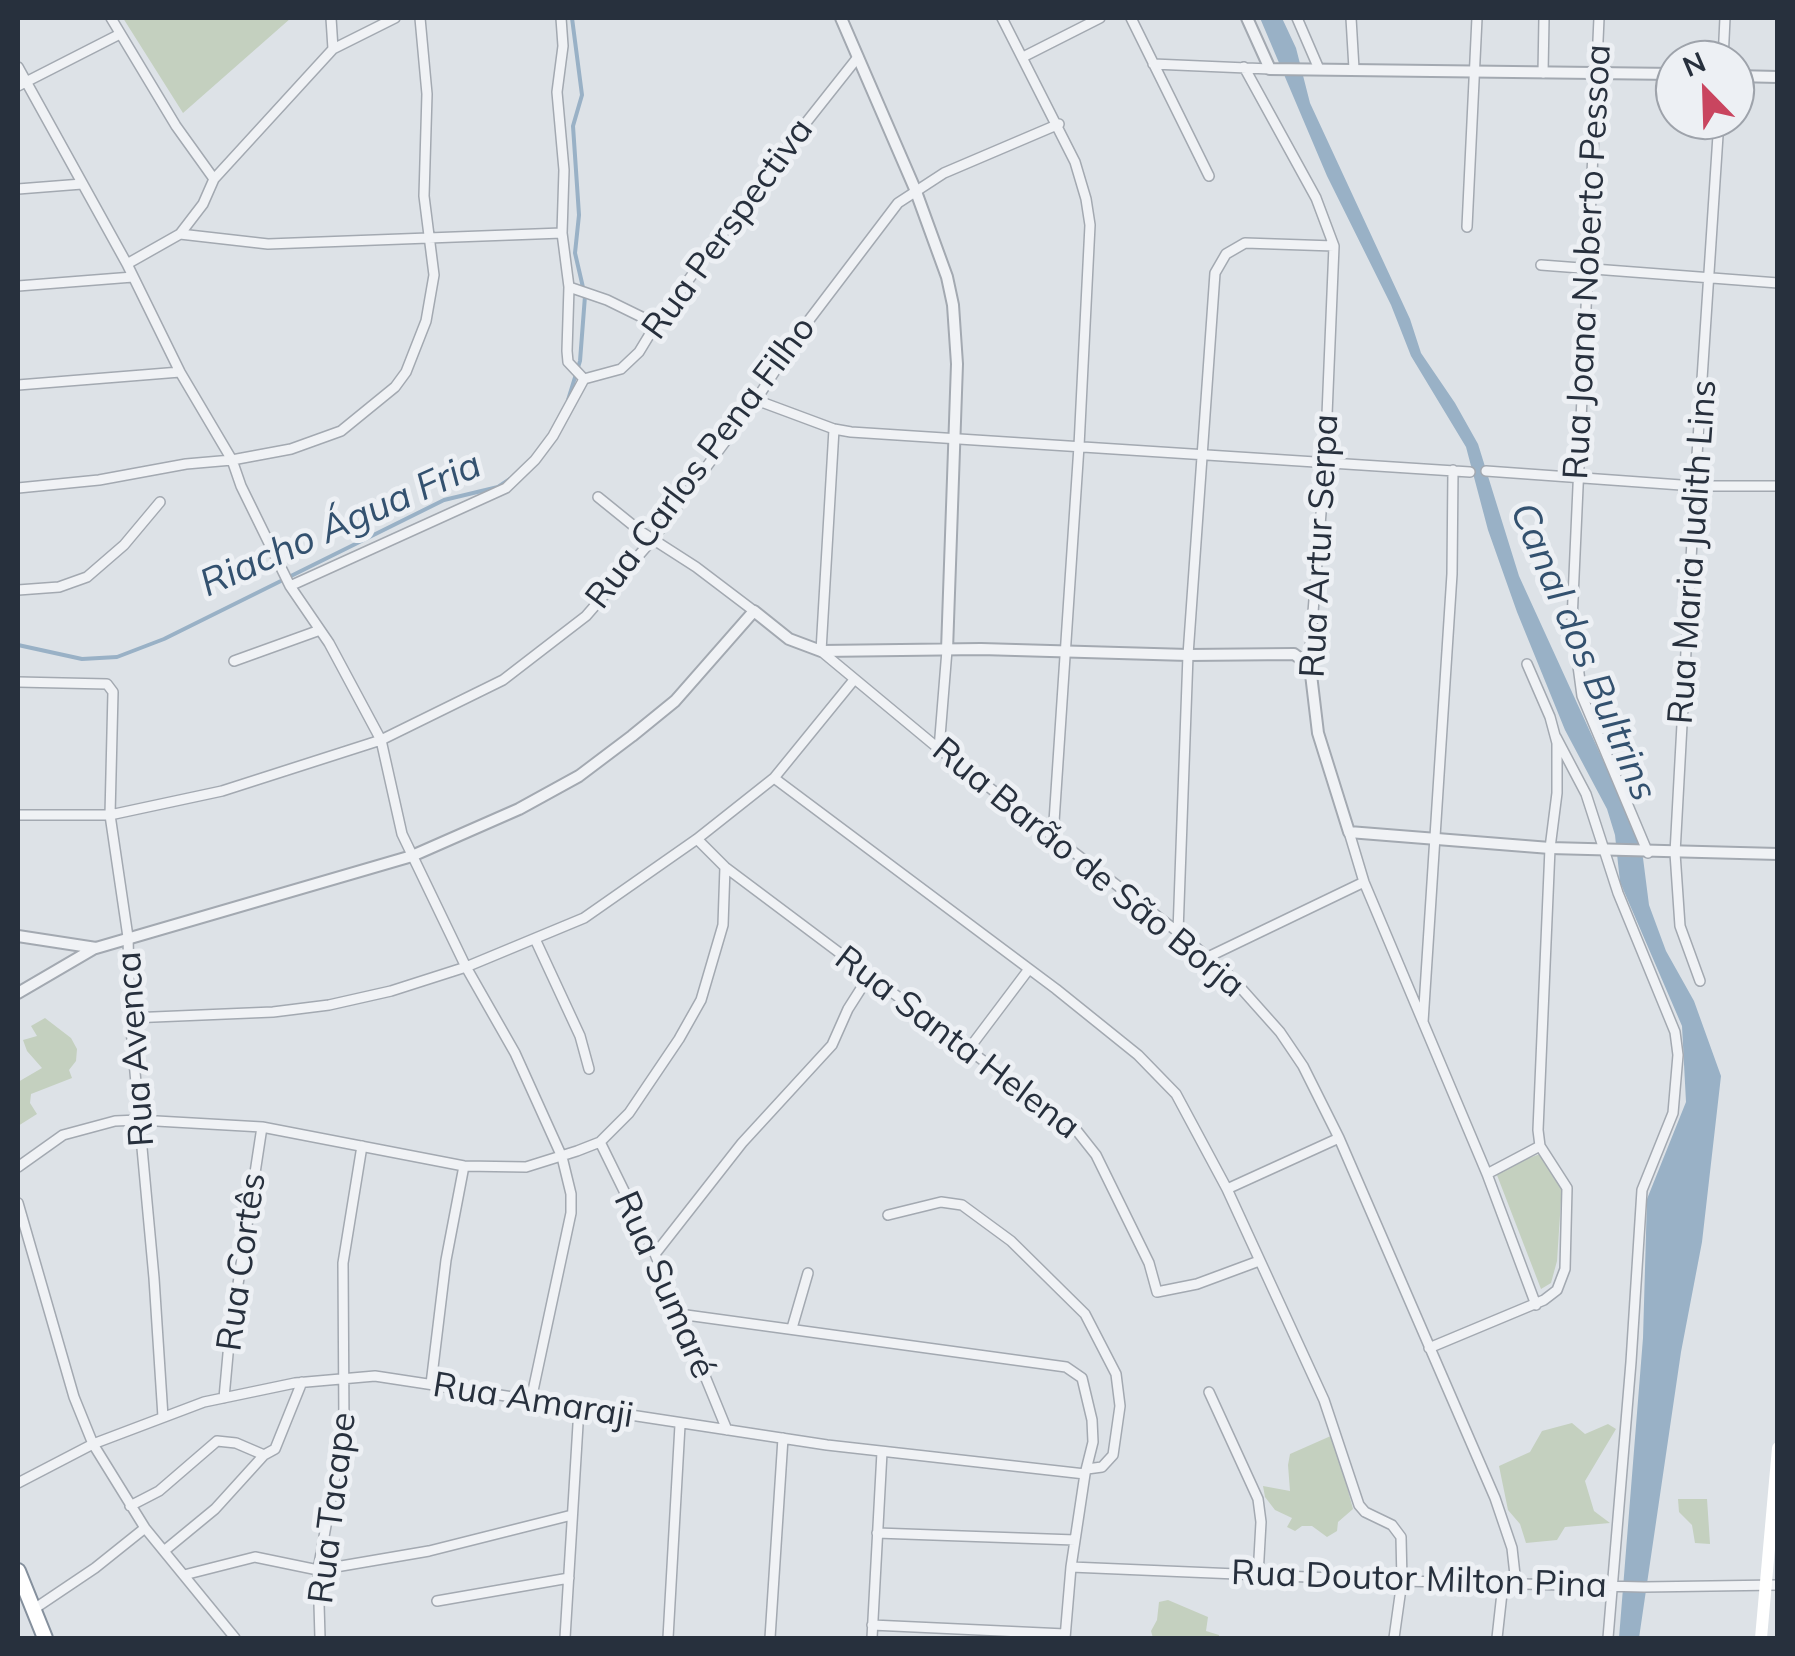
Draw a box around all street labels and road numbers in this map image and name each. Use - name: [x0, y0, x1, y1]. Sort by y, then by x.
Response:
- street label: Rua Joana Noberto Pessoa: [1556, 43, 1620, 481]
- street label: Rua Perspectiva: [634, 110, 822, 348]
- street label: Rua Carlos Pena Filho: [577, 309, 825, 617]
- street label: Rua Maria Judith Lins: [1660, 378, 1726, 726]
- street label: Rua Artur Serpa: [1292, 413, 1348, 679]
- street label: Rua Barão de São Borja: [924, 729, 1252, 1007]
- street label: Rua Santa Helena: [827, 937, 1087, 1149]
- street label: Rua Avenca: [108, 950, 164, 1148]
- street label: Rua Cortês: [209, 1170, 275, 1354]
- street label: Rua Sumaré: [604, 1185, 724, 1385]
- street label: Rua Amaraji: [430, 1364, 636, 1438]
- street label: Rua Tacape: [300, 1410, 366, 1606]
- street label: Rua Doutor Milton Pina: [1230, 1552, 1608, 1608]

